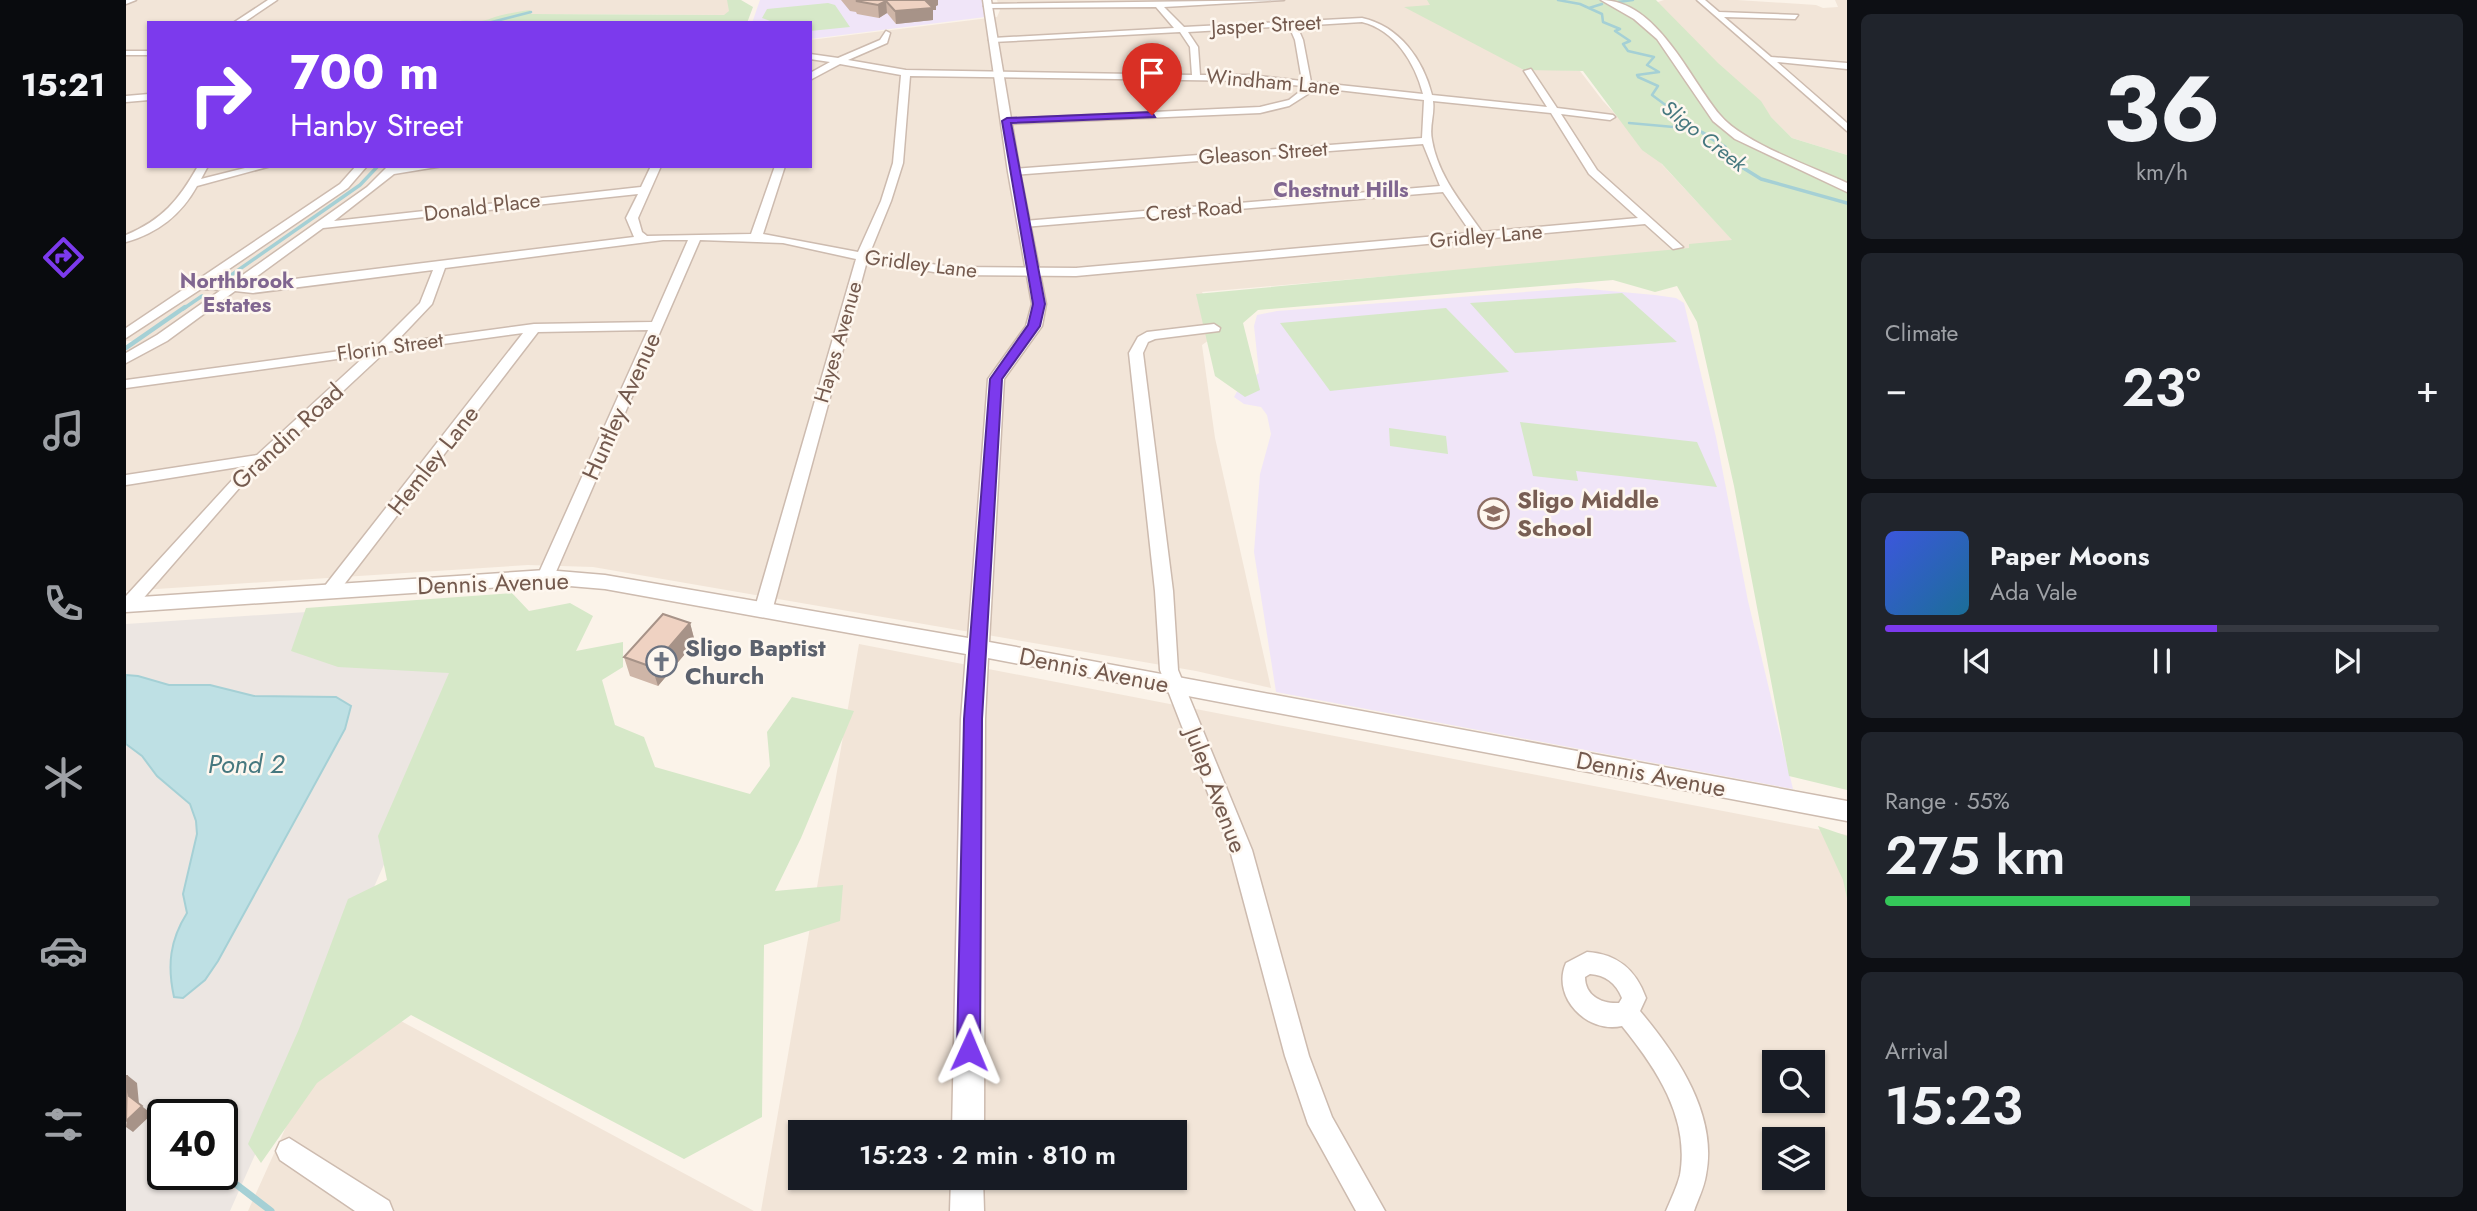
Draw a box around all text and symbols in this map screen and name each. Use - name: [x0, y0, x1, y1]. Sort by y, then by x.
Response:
- street label: Jasper Street: [1207, 7, 1322, 43]
- text: 700 m: [290, 37, 439, 107]
- pin: [1122, 43, 1182, 115]
- text: 36: [2103, 44, 2221, 175]
- icon: right: [175, 49, 266, 140]
- icon: arrive: [1133, 54, 1171, 92]
- street label: Windham Lane: [1205, 61, 1341, 103]
- text: 15:21: [21, 62, 105, 108]
- water label: Sligo Creek: [1655, 93, 1754, 179]
- text: Hanby Street: [290, 102, 463, 148]
- street label: Gleason Street: [1197, 134, 1329, 172]
- text: km/h: [2136, 155, 2188, 189]
- district label: Chestnut Hills: [1273, 175, 1409, 205]
- street label: Donald Place: [422, 185, 542, 229]
- street label: Crest Road: [1144, 191, 1244, 229]
- street label: Gridley Lane: [1428, 216, 1544, 256]
- icon: directions: [39, 233, 88, 282]
- street label: Gridley Lane: [863, 242, 979, 286]
- district label: Northbrook Estates: [180, 266, 294, 320]
- street label: Hayes Avenue: [806, 278, 870, 406]
- text: Climate: [1885, 316, 1958, 350]
- street label: Florin Street: [335, 325, 445, 369]
- street label: Huntley Avenue: [573, 327, 669, 485]
- text: 23°: [2122, 350, 2201, 426]
- text: −: [1885, 361, 1907, 416]
- text: +: [2416, 361, 2439, 416]
- street label: Grandin Road: [223, 375, 351, 497]
- street label: Hemley Lane: [379, 398, 487, 522]
- icon: music: [39, 406, 88, 455]
- place label: Sligo Middle School: [1517, 482, 1659, 545]
- school or university icon: Sligo Middle School: [1477, 496, 1511, 530]
- text: Paper Moons: [1990, 537, 2150, 575]
- street label: Dennis Avenue: [417, 563, 569, 603]
- text: Ada Vale: [1990, 575, 2077, 609]
- icon: phone: [39, 579, 88, 628]
- place label: Sligo Baptist Church: [685, 630, 826, 693]
- street label: Dennis Avenue: [1016, 638, 1172, 702]
- icon: previous: [1958, 642, 1996, 680]
- icon: pause: [2143, 642, 2181, 680]
- icon: next: [2328, 642, 2366, 680]
- church icon: Sligo Baptist Church: [645, 644, 679, 678]
- street label: Julep Avenue: [1175, 719, 1256, 858]
- street label: Dennis Avenue: [1573, 742, 1729, 806]
- water label: Pond 2: [208, 745, 285, 783]
- icon: climate: [39, 753, 88, 802]
- text: Range · 55%: [1885, 784, 2010, 818]
- text: 275 km: [1885, 818, 2065, 894]
- icon: car: [39, 926, 88, 975]
- position arrow: [932, 1013, 1006, 1087]
- text: Arrival: [1885, 1034, 1948, 1068]
- map controls: [1762, 1050, 1825, 1190]
- button: search: [1762, 1050, 1825, 1113]
- text: 15:23: [1885, 1068, 2023, 1144]
- speed limit sign: 40: [147, 1099, 238, 1190]
- icon: filters: [39, 1100, 88, 1149]
- button: layers: [1762, 1127, 1825, 1190]
- text: 15:23 · 2 min · 810 m: [859, 1136, 1116, 1174]

